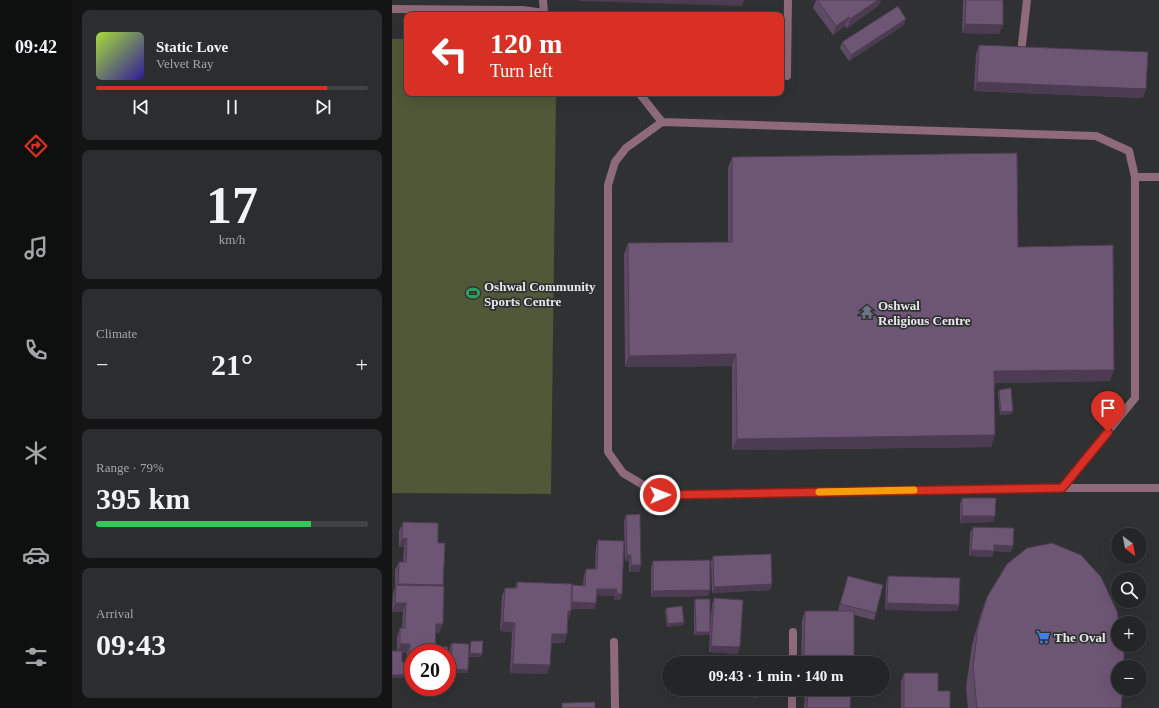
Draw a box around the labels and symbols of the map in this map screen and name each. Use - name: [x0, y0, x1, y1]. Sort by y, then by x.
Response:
- place label: Oshwal Community Sports Centre: [484, 279, 596, 309]
- sports icon: Oshwal Community Sports Centre: [465, 285, 481, 301]
- place label: Oshwal Religious Centre: [878, 298, 971, 328]
- temple icon: Oshwal Religious Centre: [859, 304, 875, 320]
- pin: [1091, 391, 1125, 432]
- position arrow: [639, 474, 681, 516]
- north arrow: [1111, 528, 1147, 564]
- supermarket icon: The Oval: [1035, 629, 1051, 645]
- place label: The Oval: [1054, 630, 1106, 645]
- speed limit sign: 20: [404, 644, 456, 696]

